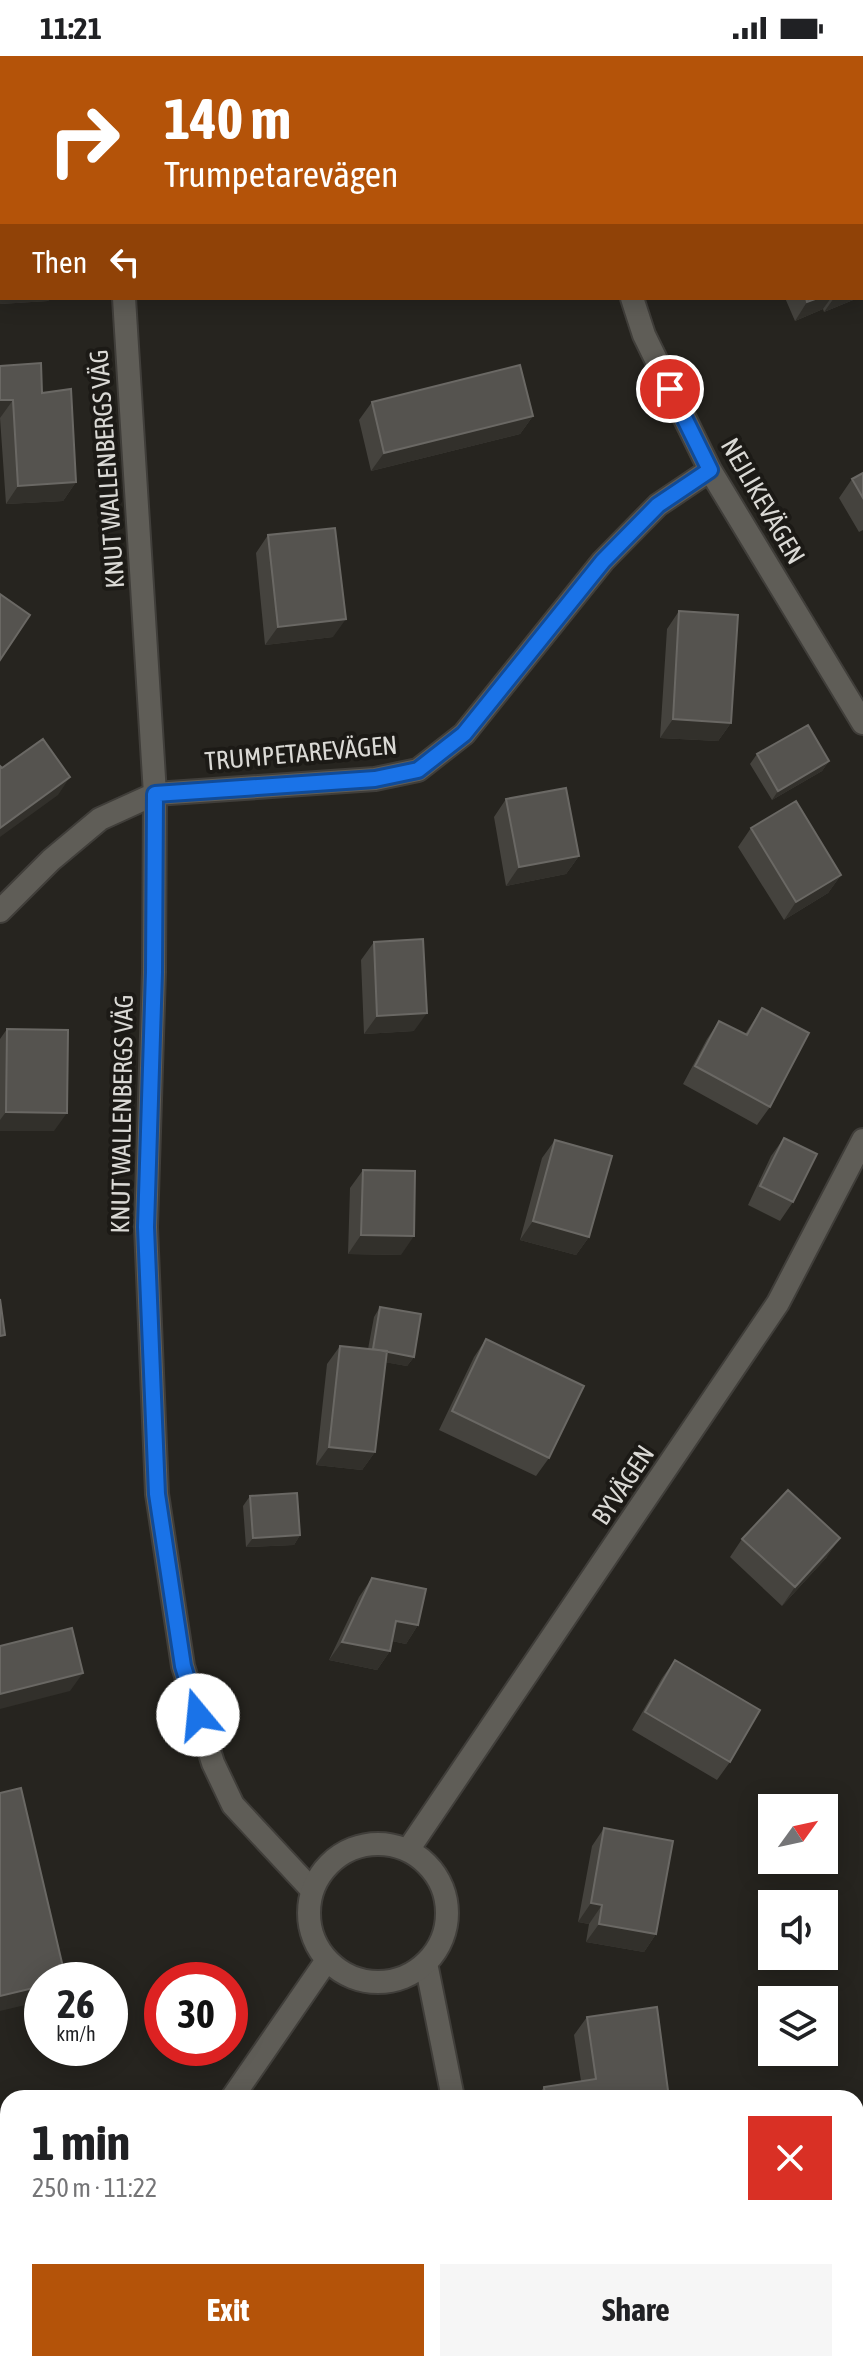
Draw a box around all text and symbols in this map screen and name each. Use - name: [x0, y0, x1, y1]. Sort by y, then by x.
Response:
- text: 11:21: [40, 11, 102, 45]
- text: 140 m: [164, 87, 291, 151]
- icon: right: [32, 88, 136, 192]
- text: Trumpetarevägen: [164, 153, 398, 195]
- icon: left: [103, 240, 147, 284]
- text: Then: [32, 245, 87, 279]
- street label: KNUT WALLENBERGS VÄG: [84, 349, 130, 589]
- pin: [636, 355, 704, 423]
- icon: arrive: [648, 367, 692, 411]
- street label: NEJLIKEVÄGEN: [715, 433, 811, 569]
- street label: TRUMPETAREVÄGEN: [203, 730, 399, 776]
- street label: KNUT WALLENBERGS VÄG: [105, 994, 139, 1234]
- street label: BYVÄGEN: [586, 1440, 660, 1530]
- position arrow: [156, 1673, 240, 1757]
- north arrow: [758, 1794, 838, 1874]
- map controls: [758, 1794, 838, 2066]
- button: sound: [758, 1890, 838, 1970]
- speed limit sign: 30: [144, 1962, 248, 2066]
- text: 26: [57, 1981, 95, 2026]
- button: layers: [758, 1986, 838, 2066]
- text: km/h: [56, 2022, 96, 2045]
- text: 1 min: [32, 2115, 130, 2170]
- button: close: [748, 2116, 832, 2200]
- text: 250 m · 11:22: [32, 2173, 157, 2203]
- button: Exit: [32, 2264, 424, 2356]
- button: Share: [440, 2264, 832, 2356]

